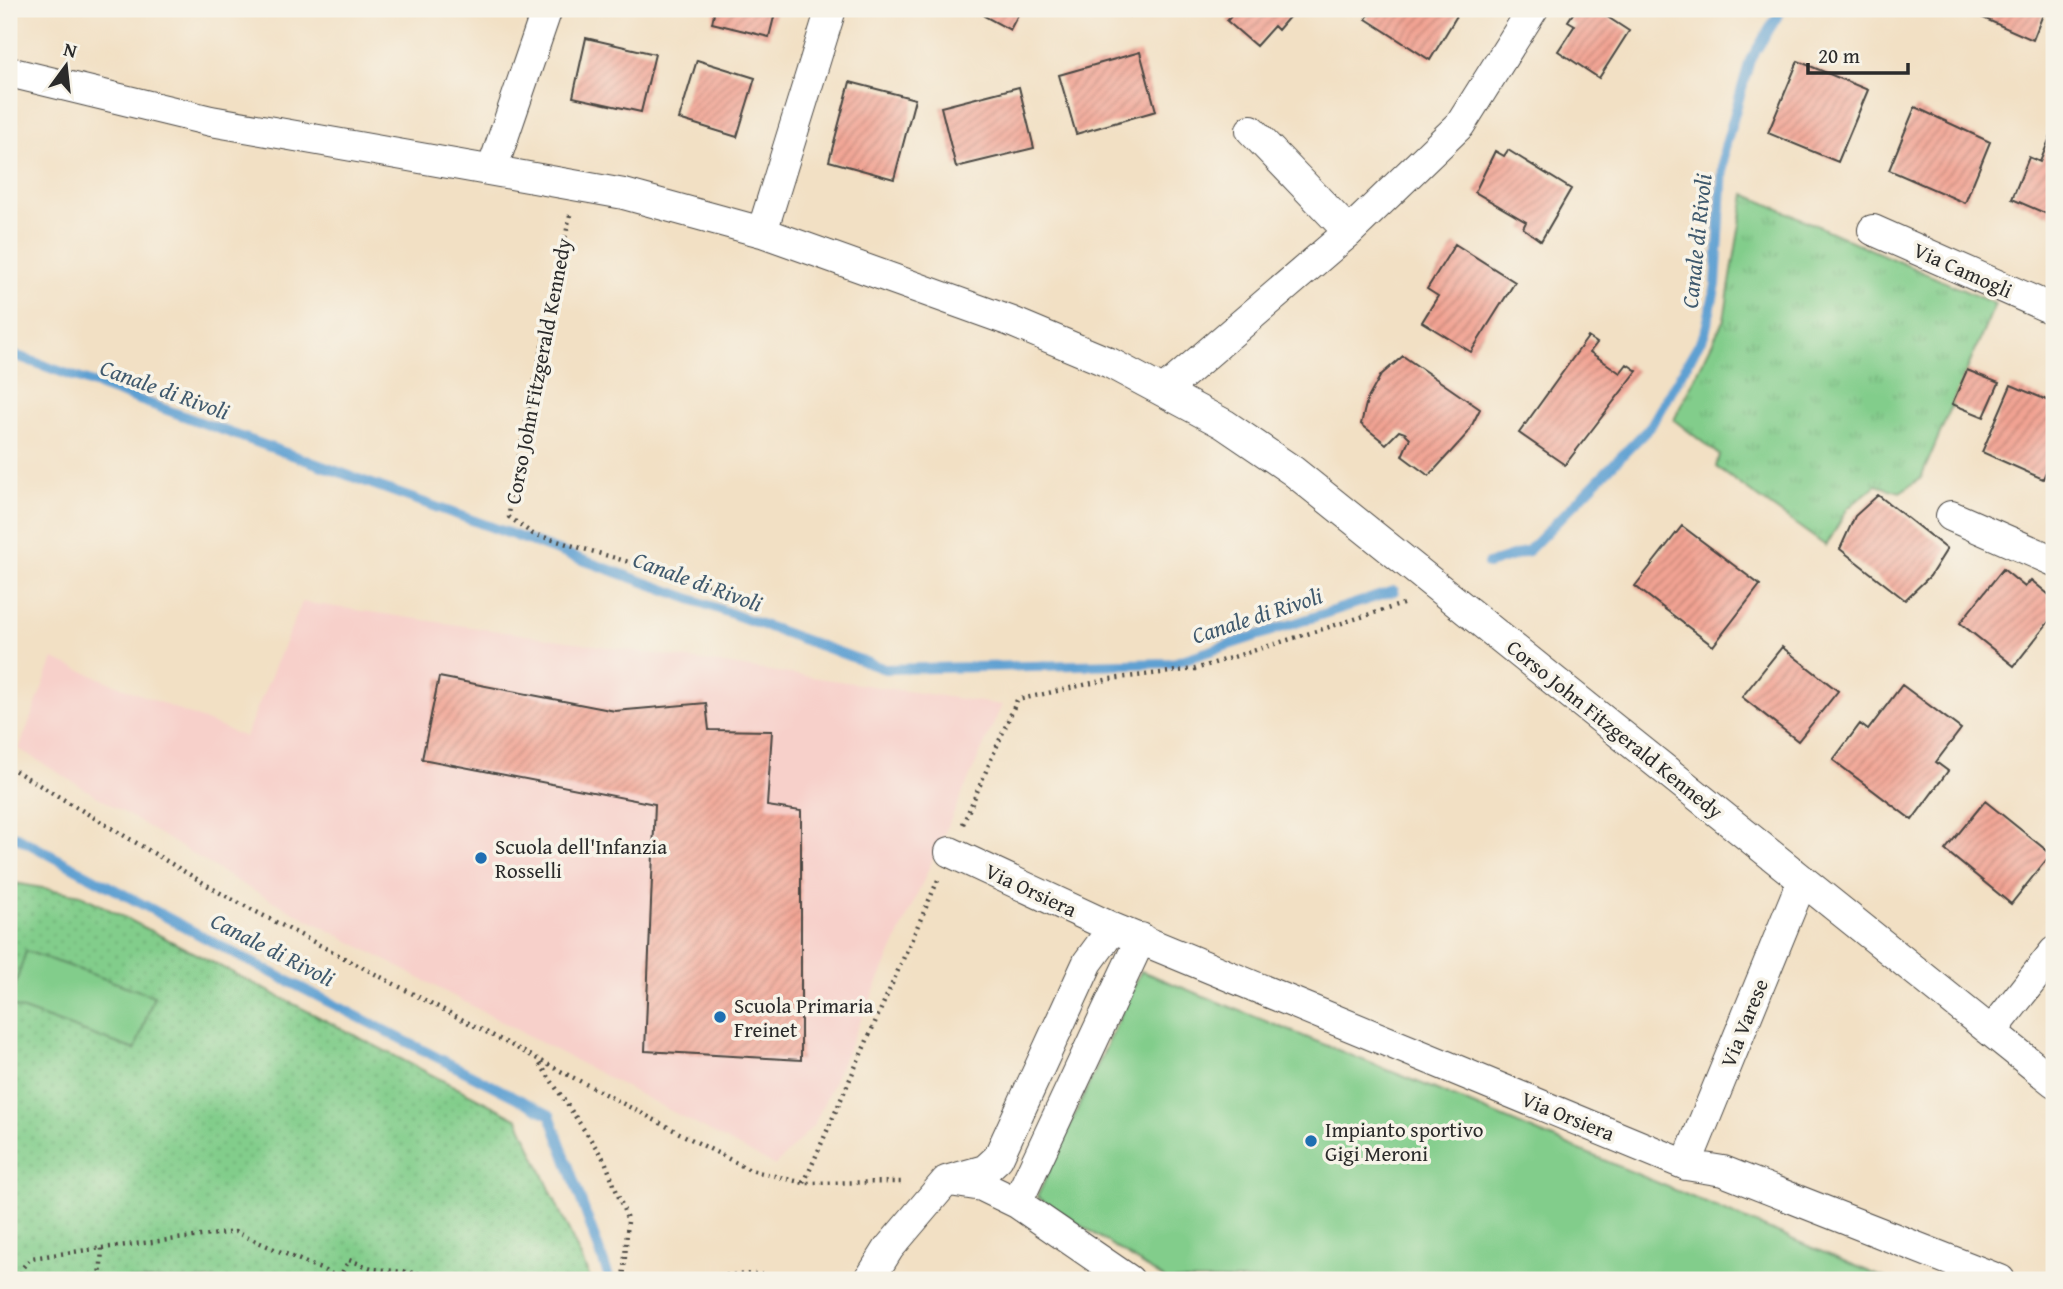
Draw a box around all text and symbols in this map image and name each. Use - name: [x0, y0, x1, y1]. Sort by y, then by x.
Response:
- north arrow: [32, 32, 102, 102]
- scale bar: [1808, 32, 1907, 76]
- text: N: [61, 34, 80, 65]
- text: 20 m: [1818, 40, 1860, 71]
- water label: Canale di Rivoli: [1673, 172, 1719, 310]
- street label: Via Camogli: [1908, 234, 2018, 306]
- street label: Corso John Fitzgerald Kennedy: [497, 235, 579, 507]
- water label: Canale di Rivoli: [96, 350, 234, 428]
- water label: Canale di Rivoli: [629, 542, 767, 620]
- water label: Canale di Rivoli: [1188, 578, 1326, 652]
- street label: Corso John Fitzgerald Kennedy: [1500, 632, 1730, 827]
- place label: Scuola dell'Infanzia Rosselli: [495, 831, 667, 886]
- marker: Scuola dell'Infanzia Rosselli: [473, 850, 489, 866]
- street label: Via Orsiera: [980, 855, 1082, 925]
- water label: Canale di Rivoli: [205, 904, 341, 994]
- street label: Via Varese: [1712, 974, 1776, 1072]
- place label: Scuola Primaria Freinet: [734, 990, 874, 1045]
- marker: Scuola Primaria Freinet: [712, 1009, 728, 1025]
- street label: Via Orsiera: [1517, 1083, 1619, 1149]
- place label: Impianto sportivo Gigi Meroni: [1325, 1114, 1483, 1169]
- marker: Impianto sportivo Gigi Meroni: [1303, 1133, 1319, 1149]

